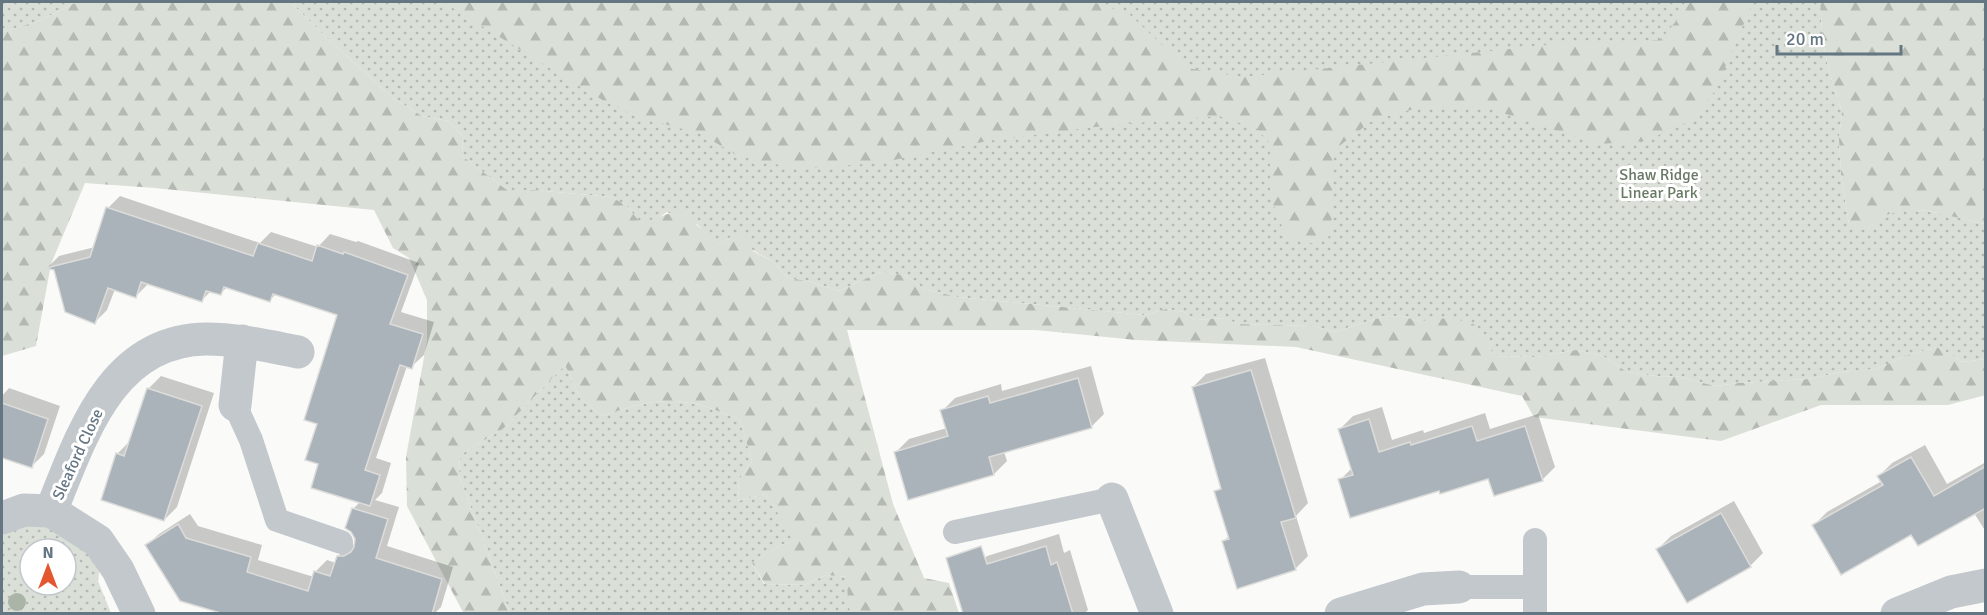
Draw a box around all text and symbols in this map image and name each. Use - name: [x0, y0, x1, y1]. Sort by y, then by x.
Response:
- scale bar: [1777, 18, 1902, 56]
- text: 20 m: [1786, 28, 1824, 50]
- park label: Shaw Ridge Linear Park: [1619, 165, 1699, 203]
- street label: Sleaford Close: [48, 406, 108, 503]
- north arrow: [18, 537, 78, 597]
- text: N: [42, 543, 54, 563]

